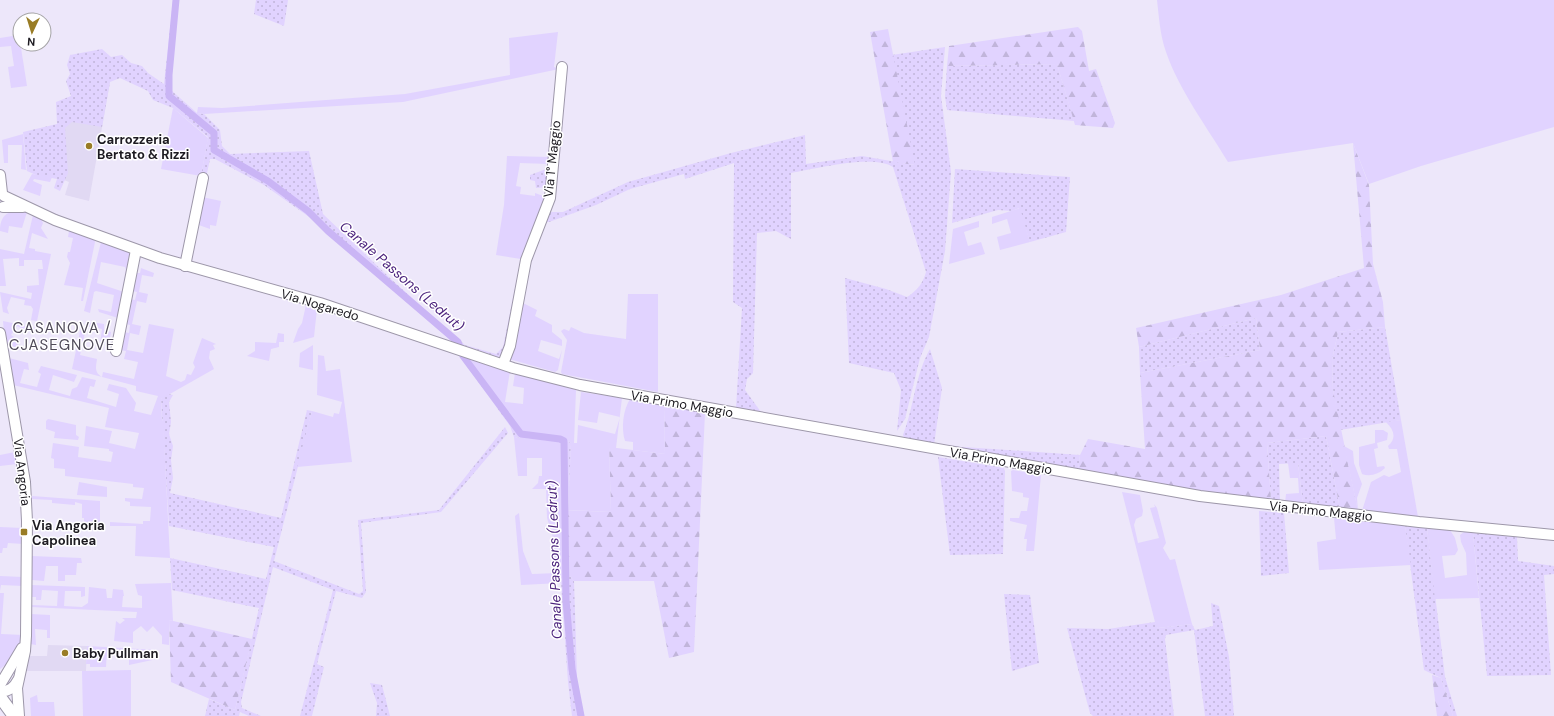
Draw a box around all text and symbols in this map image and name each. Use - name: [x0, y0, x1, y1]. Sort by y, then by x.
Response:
- north arrow: [12, 12, 52, 52]
- text: N: [27, 35, 36, 49]
- street label: Via 1° Maggio: [539, 119, 565, 199]
- place label: Carrozzeria Bertato & Rizzi: [97, 131, 189, 163]
- marker: Carrozzeria Bertato & Rizzi: [84, 141, 94, 151]
- water label: Canale Passons (Ledrut): [336, 217, 468, 335]
- street label: Via Nogaredo: [279, 285, 361, 325]
- district label: CASANOVA / CJASEGNOVE: [9, 318, 115, 355]
- street label: Via Primo Maggio: [629, 387, 735, 421]
- street label: Via Angoria: [9, 437, 35, 507]
- street label: Via Primo Maggio: [948, 444, 1054, 478]
- water label: Canale Passons (Ledrut): [542, 480, 566, 640]
- street label: Via Primo Maggio: [1268, 497, 1374, 525]
- place label: Via Angoria Capolinea: [32, 517, 105, 549]
- marker: Via Angoria Capolinea: [19, 527, 29, 537]
- place label: Baby Pullman: [73, 645, 159, 662]
- marker: Baby Pullman: [60, 648, 70, 658]

